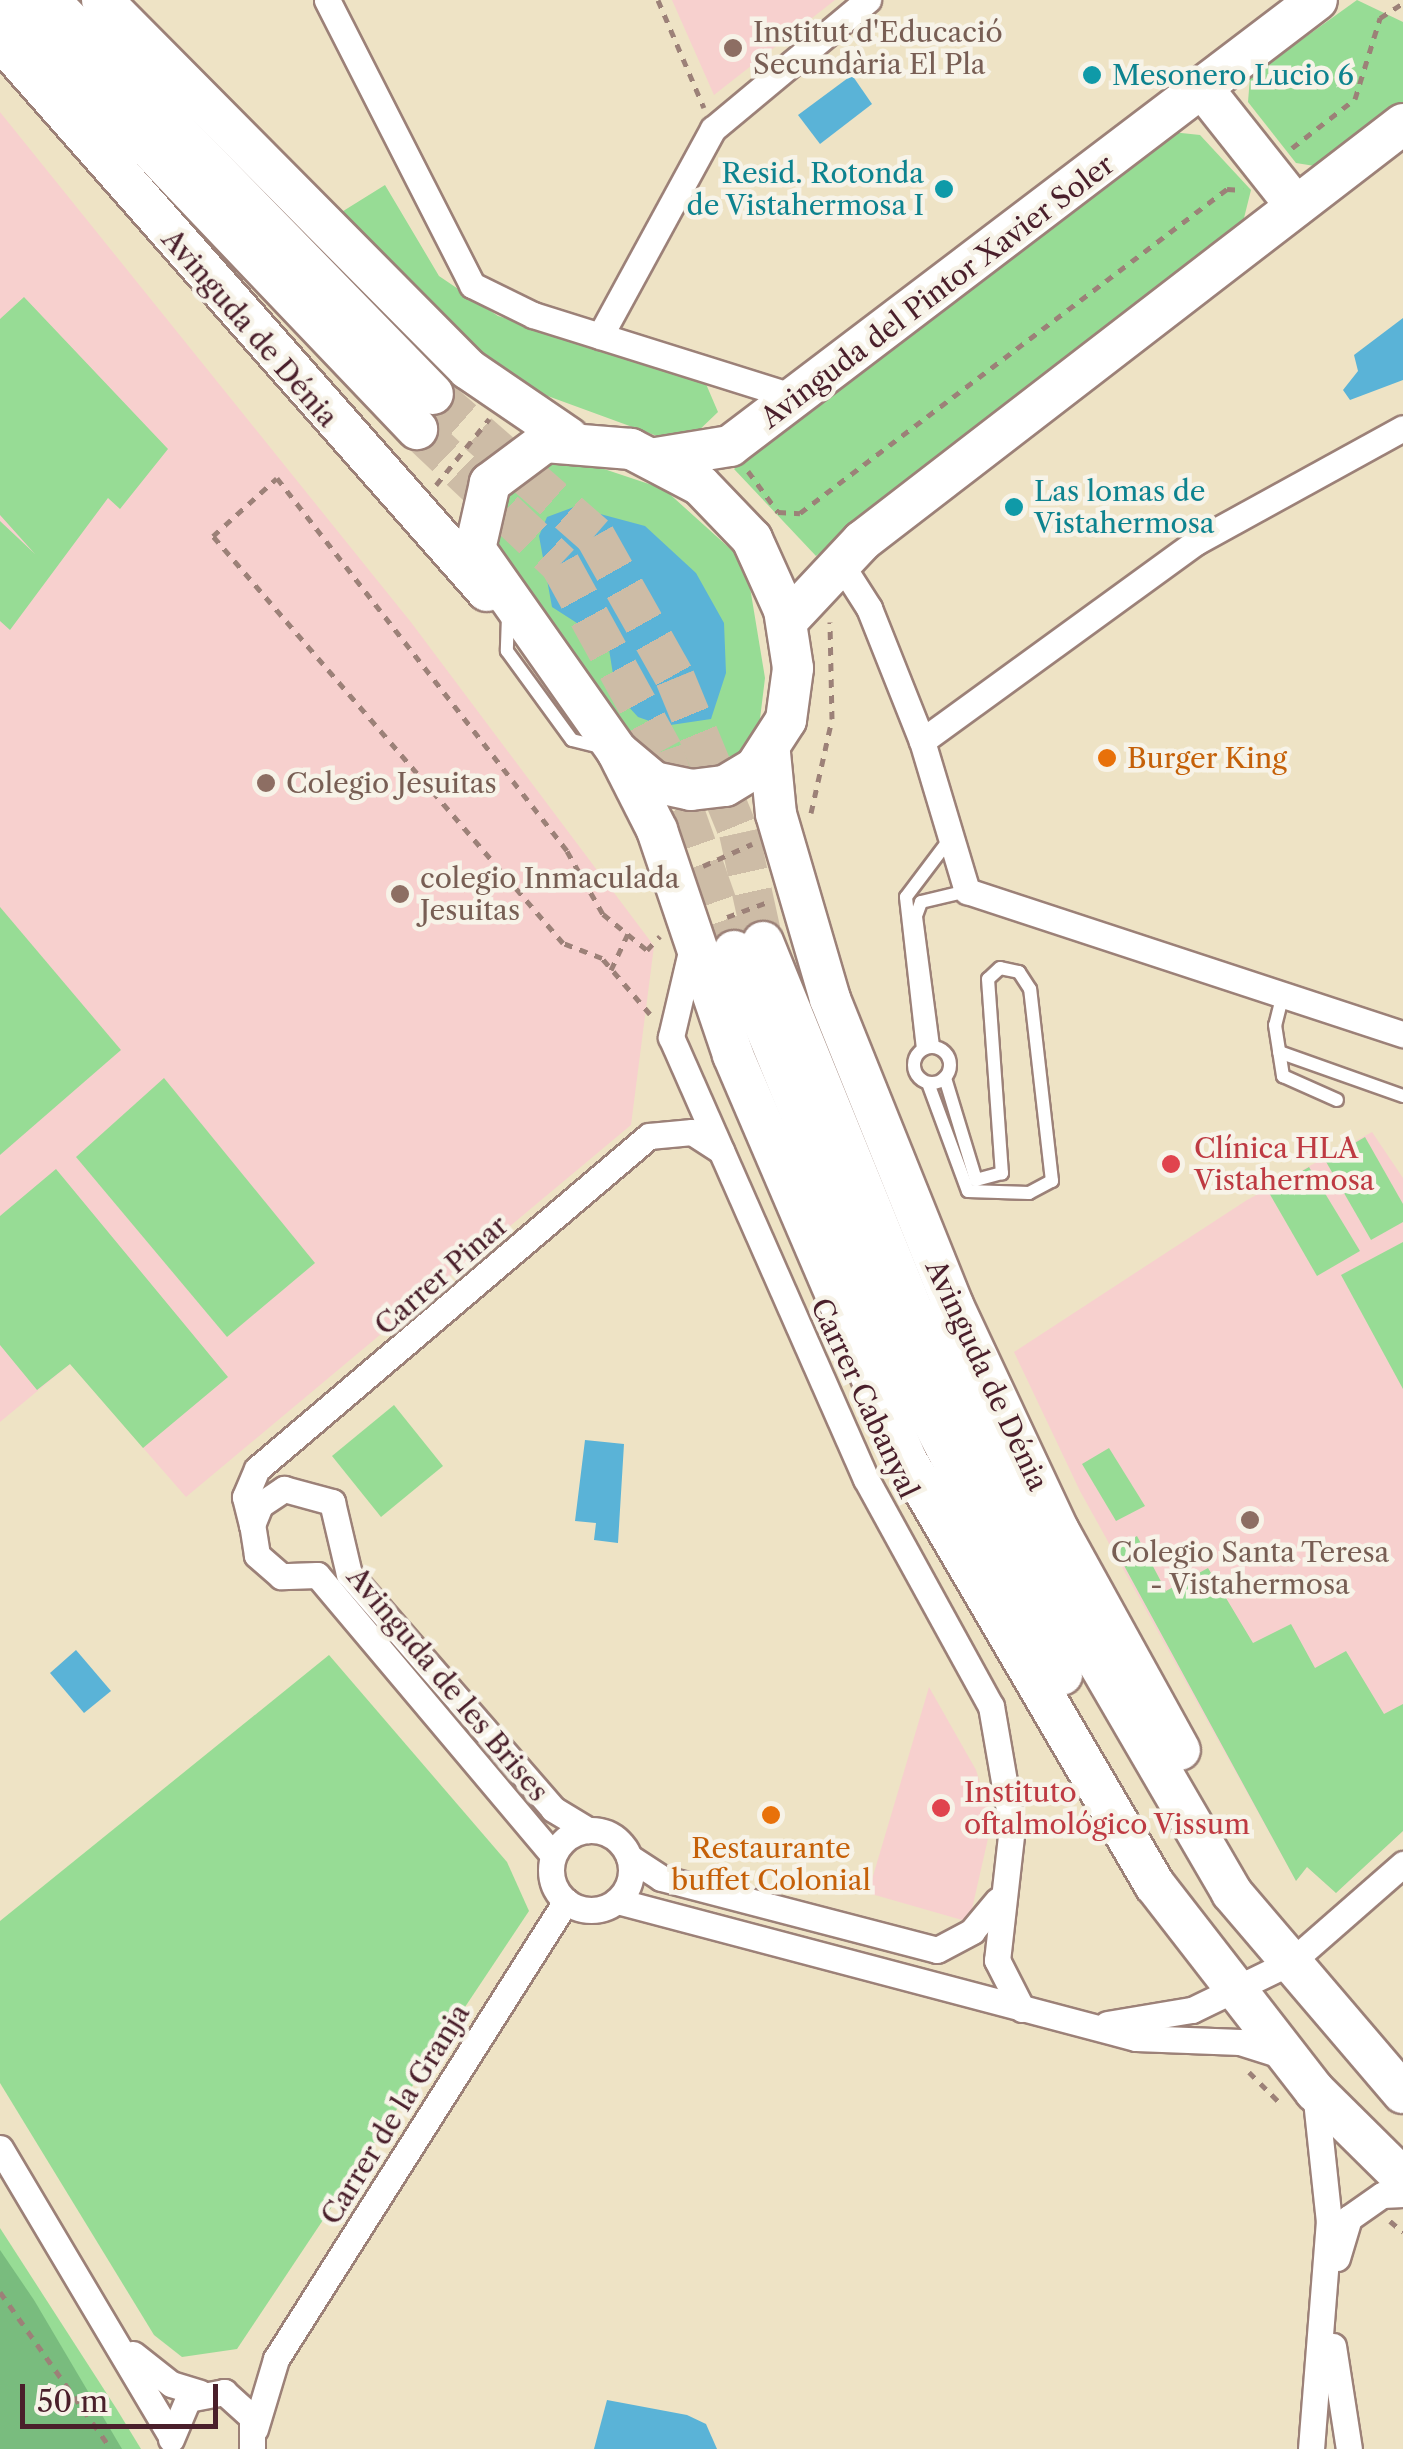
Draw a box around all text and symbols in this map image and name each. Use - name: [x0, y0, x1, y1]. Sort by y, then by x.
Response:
- place label: Institut d'Educació Secundària El Pla: [753, 15, 1003, 81]
- marker: Institut d'Educació Secundària El Pla: [722, 37, 744, 59]
- place label: Mesonero Lucio 6: [1112, 58, 1354, 92]
- marker: Mesonero Lucio 6: [1081, 64, 1103, 86]
- street label: Avinguda del Pintor Xavier Soler: [753, 147, 1121, 435]
- place label: Resid. Rotonda de Vistahermosa I: [685, 156, 924, 222]
- marker: Resid. Rotonda de Vistahermosa I: [933, 178, 955, 200]
- street label: Avinguda de Dénia: [155, 222, 345, 434]
- place label: Las lomas de Vistahermosa: [1034, 474, 1215, 540]
- marker: Las lomas de Vistahermosa: [1003, 496, 1025, 518]
- place label: Burger King: [1127, 741, 1288, 775]
- marker: Burger King: [1096, 747, 1118, 769]
- place label: Colegio Jesuitas: [286, 766, 497, 800]
- marker: Colegio Jesuitas: [255, 772, 277, 794]
- place label: colegio Inmaculada Jesuitas: [420, 861, 680, 927]
- marker: colegio Inmaculada Jesuitas: [389, 883, 411, 905]
- place label: Clínica HLA Vistahermosa: [1194, 1131, 1375, 1197]
- marker: Clínica HLA Vistahermosa: [1158, 1151, 1184, 1177]
- street label: Carrer Pinar: [367, 1208, 515, 1342]
- street label: Avinguda de Dénia: [919, 1254, 1055, 1496]
- street label: Carrer Cabanyal: [804, 1292, 926, 1504]
- marker: Colegio Santa Teresa - Vistahermosa: [1239, 1509, 1261, 1531]
- place label: Colegio Santa Teresa - Vistahermosa: [1110, 1535, 1390, 1601]
- street label: Avinguda de les Brises: [340, 1560, 556, 1808]
- place label: Instituto oftalmológico Vissum: [964, 1775, 1251, 1841]
- marker: Instituto oftalmológico Vissum: [928, 1795, 954, 1821]
- marker: Restaurante buffet Colonial: [760, 1804, 782, 1826]
- place label: Restaurante buffet Colonial: [671, 1831, 871, 1897]
- street label: Carrer de la Granja: [313, 1997, 477, 2231]
- scale bar: [25, 2364, 222, 2426]
- text: 50 m: [37, 2383, 108, 2420]

